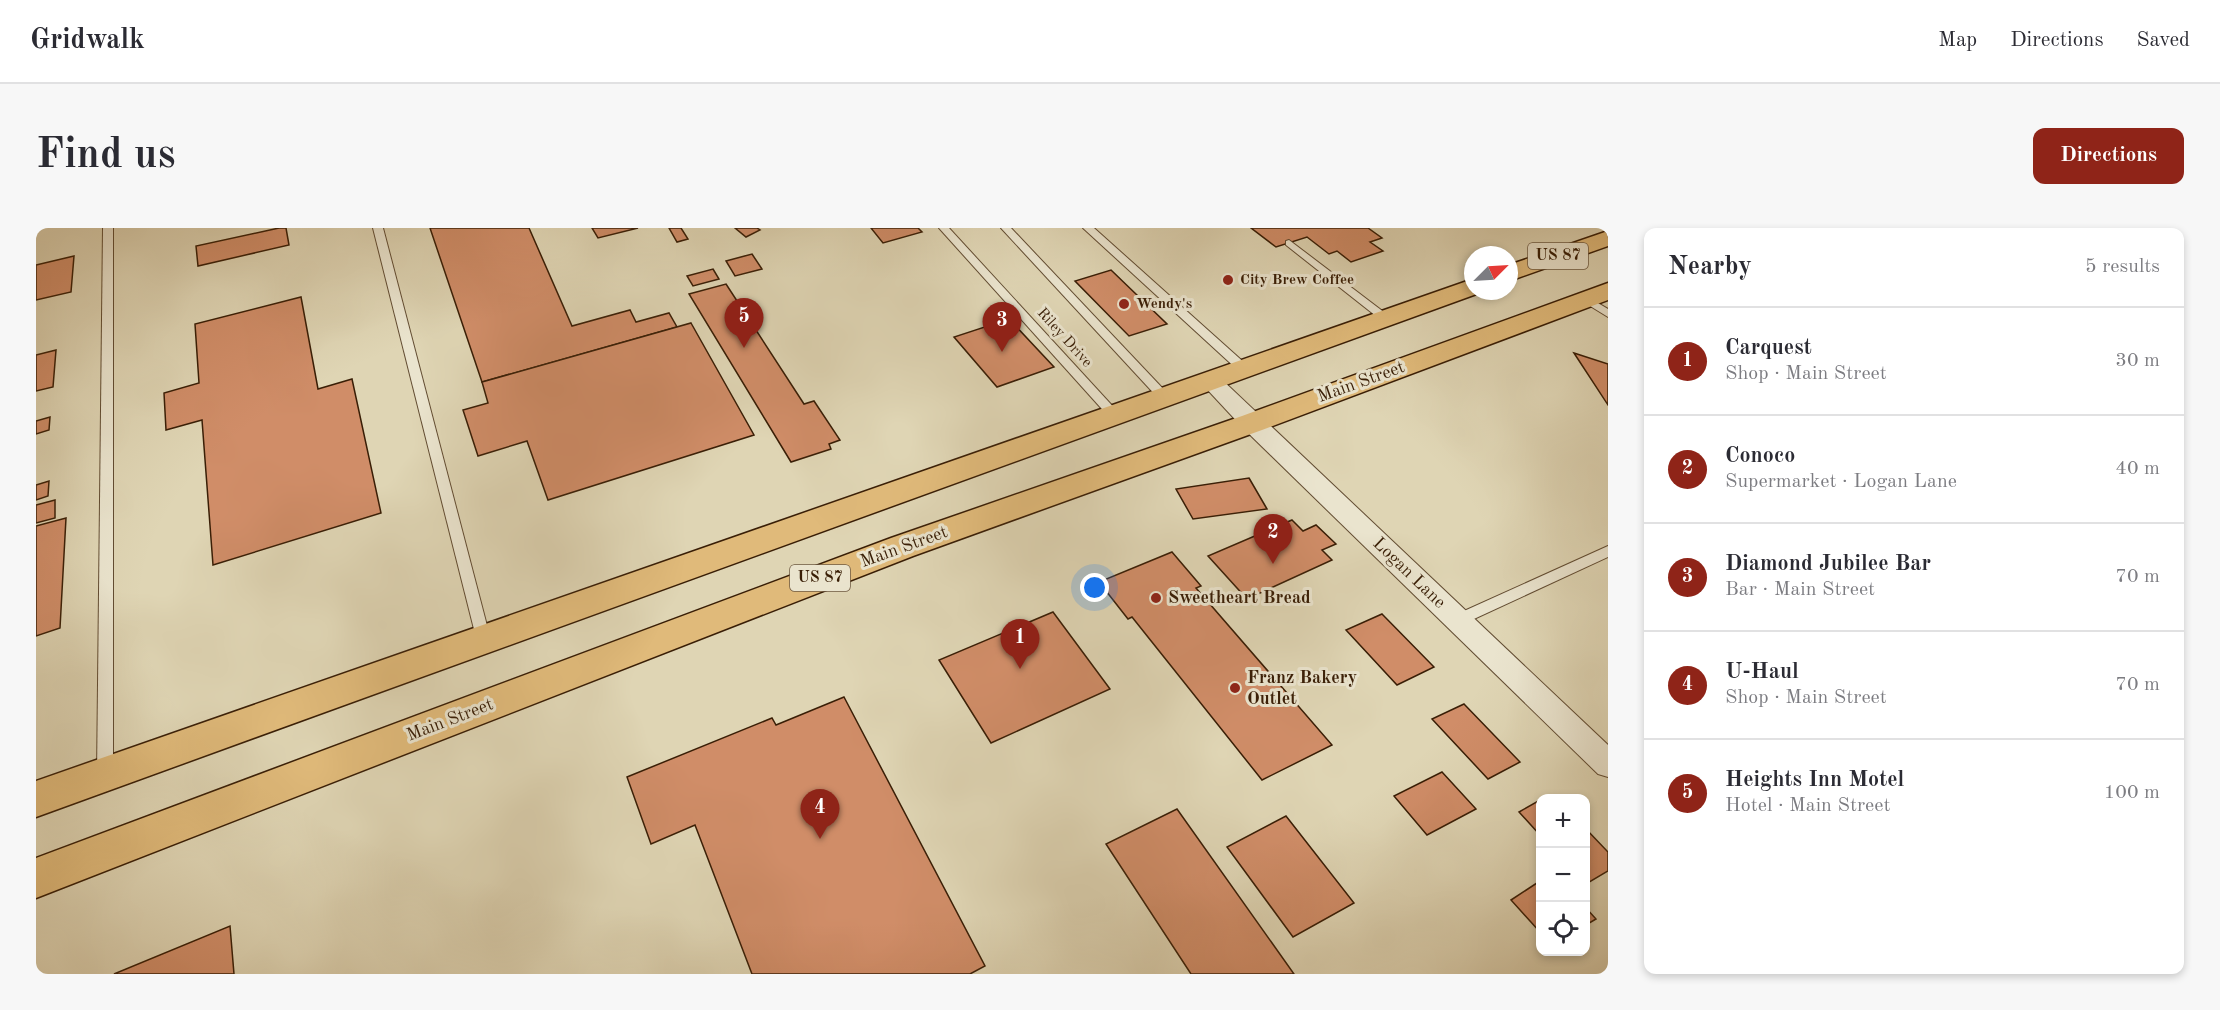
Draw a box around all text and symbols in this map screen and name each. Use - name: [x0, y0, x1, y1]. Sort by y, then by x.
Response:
- text: Gridwalk: [30, 27, 145, 55]
- text: Map: [1938, 30, 1977, 51]
- text: Directions: [2010, 30, 2104, 51]
- text: Saved: [2137, 30, 2190, 51]
- button: Directions: [2033, 128, 2184, 184]
- text: Find us: [36, 135, 175, 177]
- road number: US 87: [1528, 243, 1588, 269]
- north arrow: [1464, 246, 1518, 300]
- text: Nearby: [1668, 254, 1752, 280]
- text: 5 results: [2085, 257, 2160, 277]
- marker: City Brew Coffee: [1221, 273, 1235, 287]
- place label: City Brew Coffee: [1240, 273, 1354, 288]
- marker: Wendy's: [1117, 297, 1131, 311]
- place label: Wendy's: [1136, 297, 1192, 312]
- pin: 5: [724, 298, 764, 348]
- pin: 3: [982, 302, 1022, 352]
- street label: Riley Drive: [1034, 306, 1094, 371]
- text: Carquest: [1725, 337, 1812, 359]
- text: 1: [1682, 351, 1693, 371]
- text: 30 m: [2115, 351, 2160, 371]
- street label: Main Street: [1315, 358, 1407, 406]
- text: Shop · Main Street: [1725, 364, 1887, 384]
- text: Conoco: [1725, 445, 1795, 467]
- text: 2: [1682, 459, 1693, 479]
- text: 40 m: [2115, 459, 2160, 479]
- text: Supermarket · Logan Lane: [1725, 472, 1957, 492]
- pin: 2: [1254, 514, 1292, 564]
- street label: Main Street: [858, 523, 950, 571]
- street label: Logan Lane: [1369, 534, 1449, 612]
- text: Diamond Jubilee Bar: [1725, 553, 1931, 575]
- road number: US 87: [790, 565, 850, 591]
- text: 3: [1682, 567, 1693, 587]
- text: 70 m: [2115, 567, 2160, 587]
- your location: [1080, 573, 1109, 602]
- text: Bar · Main Street: [1725, 580, 1875, 600]
- place label: Sweetheart Bread: [1168, 589, 1311, 607]
- marker: Sweetheart Bread: [1149, 591, 1163, 605]
- pin: 1: [1000, 620, 1040, 669]
- text: U-Haul: [1725, 661, 1799, 683]
- place label: Franz Bakery Outlet: [1247, 669, 1357, 708]
- text: 4: [1682, 675, 1693, 695]
- text: 70 m: [2115, 675, 2160, 695]
- marker: Franz Bakery Outlet: [1228, 681, 1242, 695]
- text: Shop · Main Street: [1725, 688, 1887, 708]
- street label: Main Street: [404, 695, 496, 745]
- text: Heights Inn Motel: [1725, 769, 1904, 791]
- text: 5: [1682, 783, 1693, 803]
- text: 100 m: [2104, 783, 2160, 803]
- pin: 4: [800, 790, 840, 839]
- map controls: [1536, 794, 1590, 956]
- button: +: [1536, 794, 1590, 848]
- text: Hotel · Main Street: [1725, 796, 1891, 816]
- button: −: [1536, 848, 1590, 902]
- button: locate: [1536, 902, 1590, 956]

